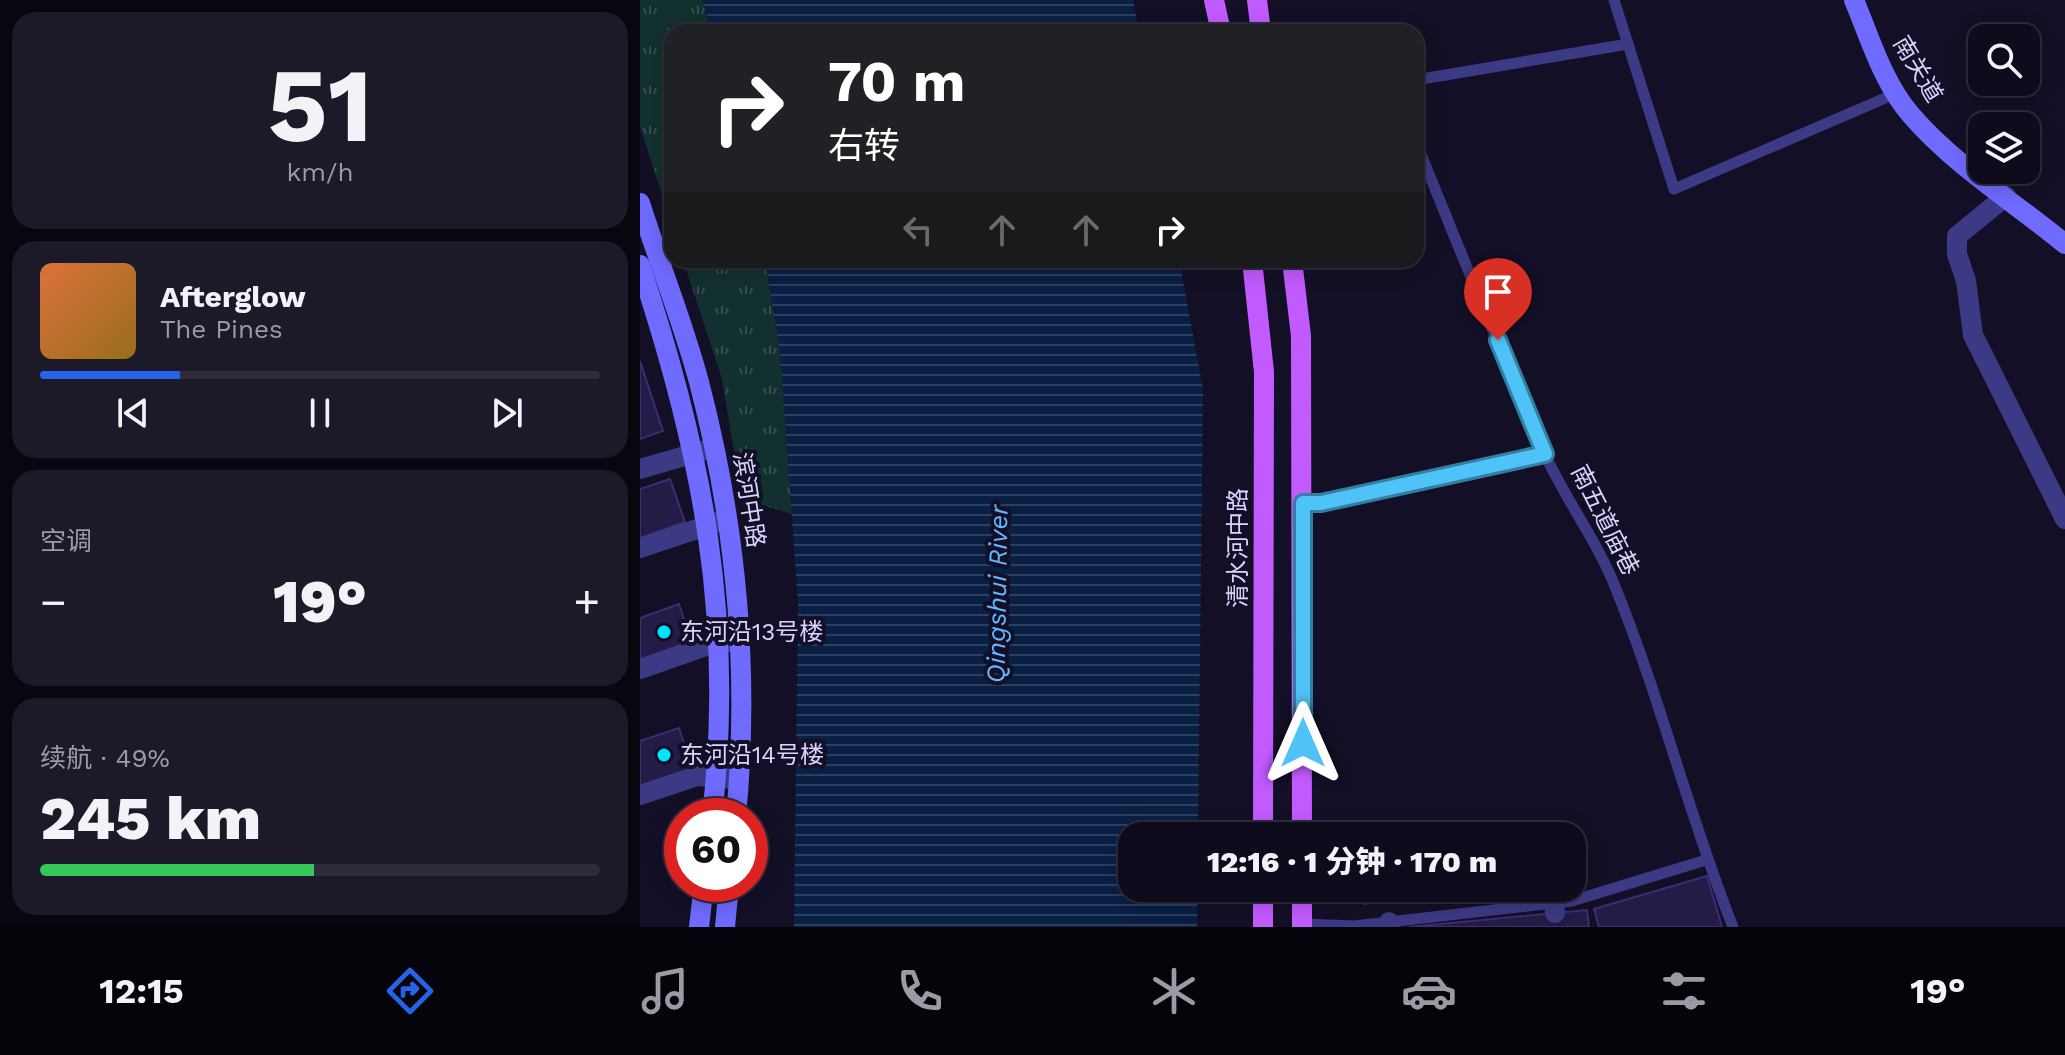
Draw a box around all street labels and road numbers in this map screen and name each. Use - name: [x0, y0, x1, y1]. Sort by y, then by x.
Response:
- street label: 南关道: [1887, 31, 1949, 107]
- street label: 滨河中路: [728, 450, 770, 550]
- street label: 南五道庙巷: [1565, 460, 1645, 580]
- street label: 清水河中路: [1224, 488, 1252, 608]

